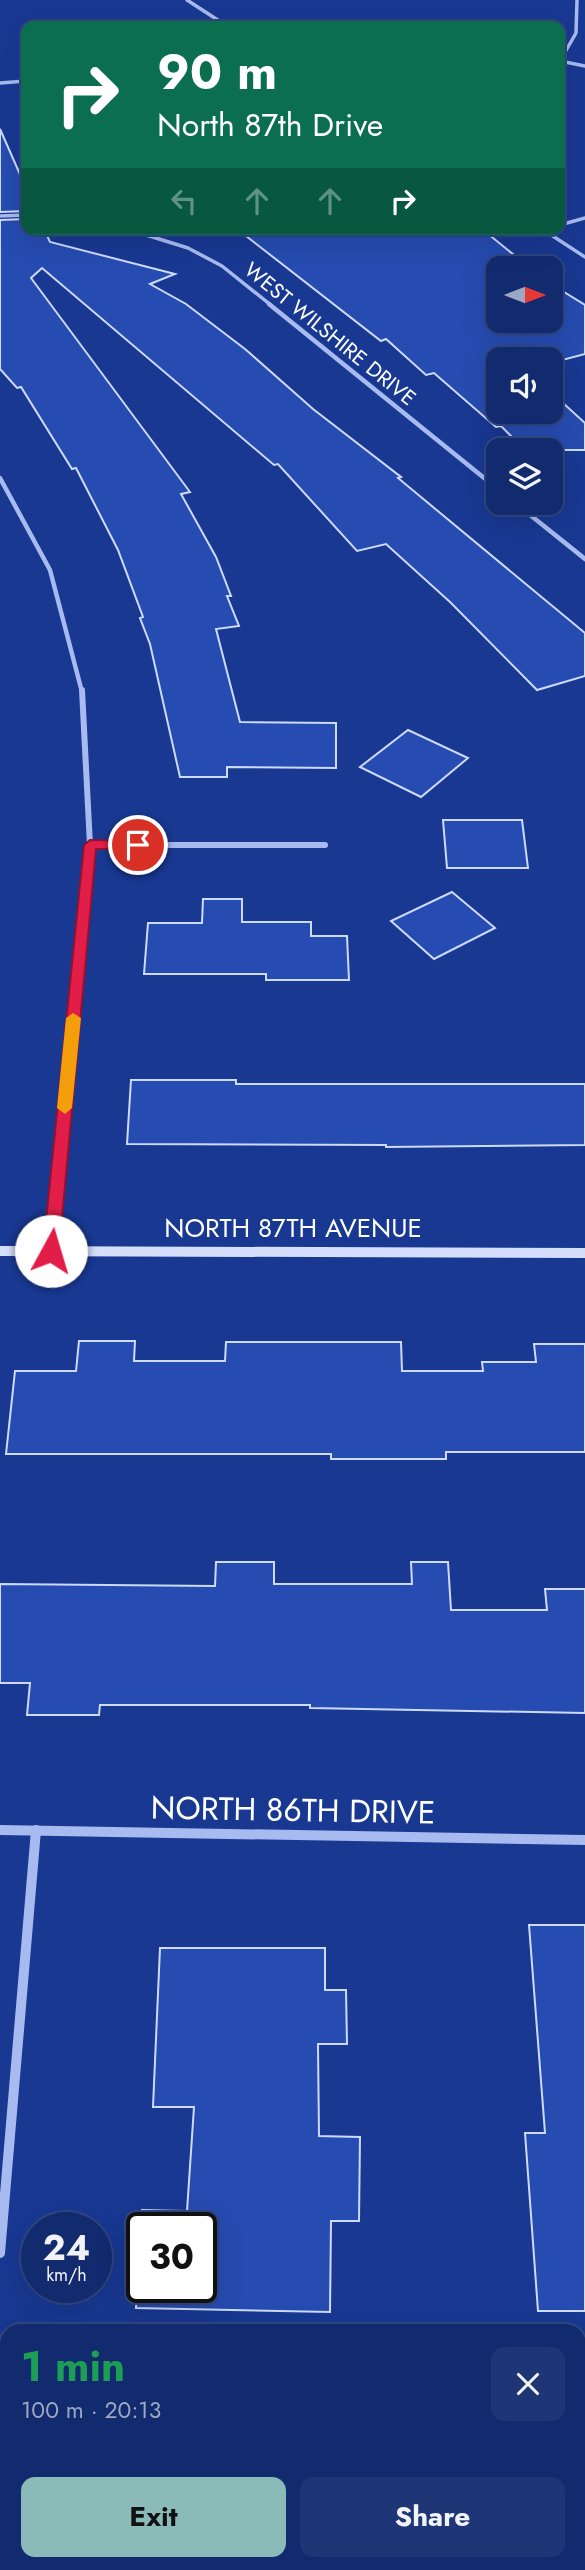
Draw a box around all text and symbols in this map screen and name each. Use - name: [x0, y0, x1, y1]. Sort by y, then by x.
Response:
- text: 90 m: [157, 37, 277, 107]
- icon: right: [42, 49, 133, 140]
- text: North 87th Drive: [157, 102, 383, 148]
- icon: left: [165, 182, 203, 220]
- icon: ahead: [238, 182, 276, 220]
- icon: ahead: [311, 182, 349, 220]
- icon: right: [384, 182, 422, 220]
- street label: WEST WILSHIRE DRIVE: [238, 255, 422, 413]
- north arrow: [486, 256, 564, 332]
- map controls: [486, 256, 563, 515]
- button: sound: [486, 347, 563, 424]
- button: layers: [486, 438, 563, 515]
- pin: [108, 815, 168, 875]
- icon: arrive: [119, 826, 157, 864]
- street label: NORTH 87TH AVENUE: [164, 1209, 422, 1247]
- position arrow: [14, 1214, 88, 1288]
- street label: NORTH 86TH DRIVE: [150, 1785, 436, 1835]
- speed limit sign: 30: [126, 2212, 217, 2303]
- text: 24: [43, 2223, 90, 2273]
- text: km/h: [46, 2262, 87, 2288]
- text: 1 min: [21, 2336, 125, 2397]
- button: close: [491, 2347, 565, 2421]
- text: 100 m · 20:13: [21, 2393, 161, 2427]
- button: Exit: [21, 2477, 286, 2557]
- button: Share: [300, 2477, 565, 2557]

